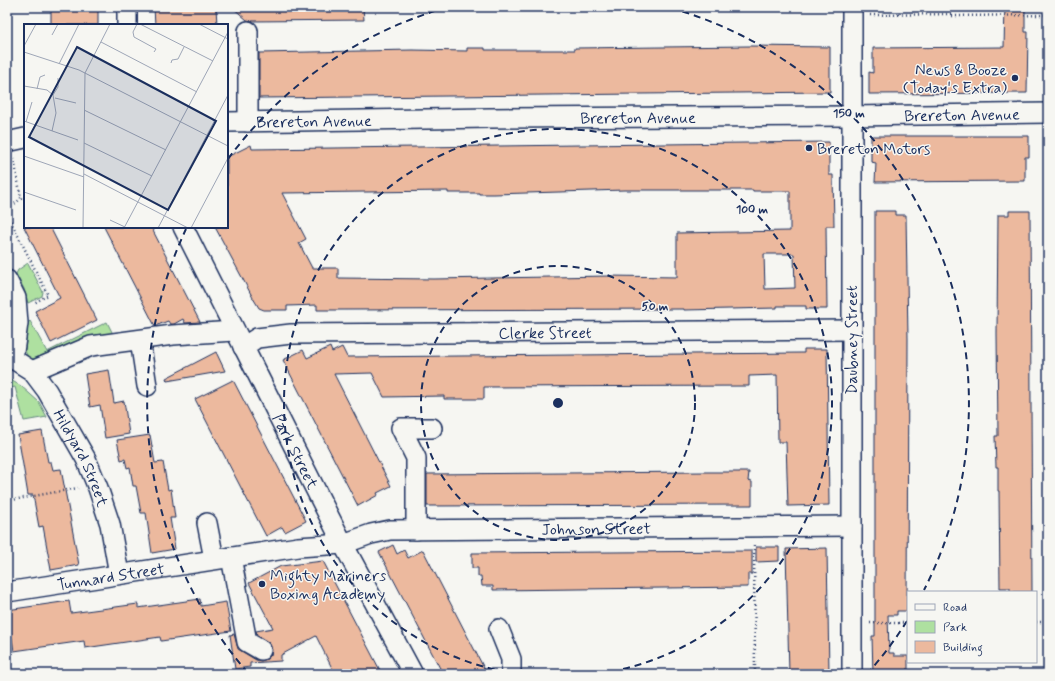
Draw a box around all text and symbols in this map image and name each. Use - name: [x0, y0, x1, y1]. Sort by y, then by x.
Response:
- inset map: [24, 24, 228, 228]
- place label: News & Booze (Today's Extra): [903, 60, 1007, 99]
- marker: News & Booze (Today's Extra): [1010, 73, 1020, 83]
- street label: Brereton Avenue: [904, 104, 1020, 127]
- text: 150 m: [833, 106, 865, 122]
- street label: Brereton Avenue: [580, 108, 696, 130]
- street label: Brereton Avenue: [256, 111, 372, 134]
- place label: Brereton Motors: [817, 139, 930, 160]
- marker: Brereton Motors: [804, 143, 814, 153]
- text: 100 m: [736, 202, 769, 218]
- street label: Daubney Street: [842, 285, 863, 395]
- text: 50 m: [642, 299, 669, 315]
- street label: Clerke Street: [498, 323, 592, 345]
- centre of rings: [551, 396, 565, 410]
- street label: Hildyard Street: [48, 406, 113, 510]
- street label: Park Street: [267, 410, 323, 494]
- street label: Johnson Street: [541, 519, 652, 541]
- street label: Tunnard Street: [56, 559, 167, 596]
- place label: Mighty Mariners Boxing Academy: [270, 566, 386, 605]
- marker: Mighty Mariners Boxing Academy: [257, 579, 267, 589]
- legend: [907, 591, 1037, 663]
- text: Road: [943, 600, 967, 616]
- text: Park: [943, 620, 967, 636]
- text: Building: [943, 640, 983, 657]

